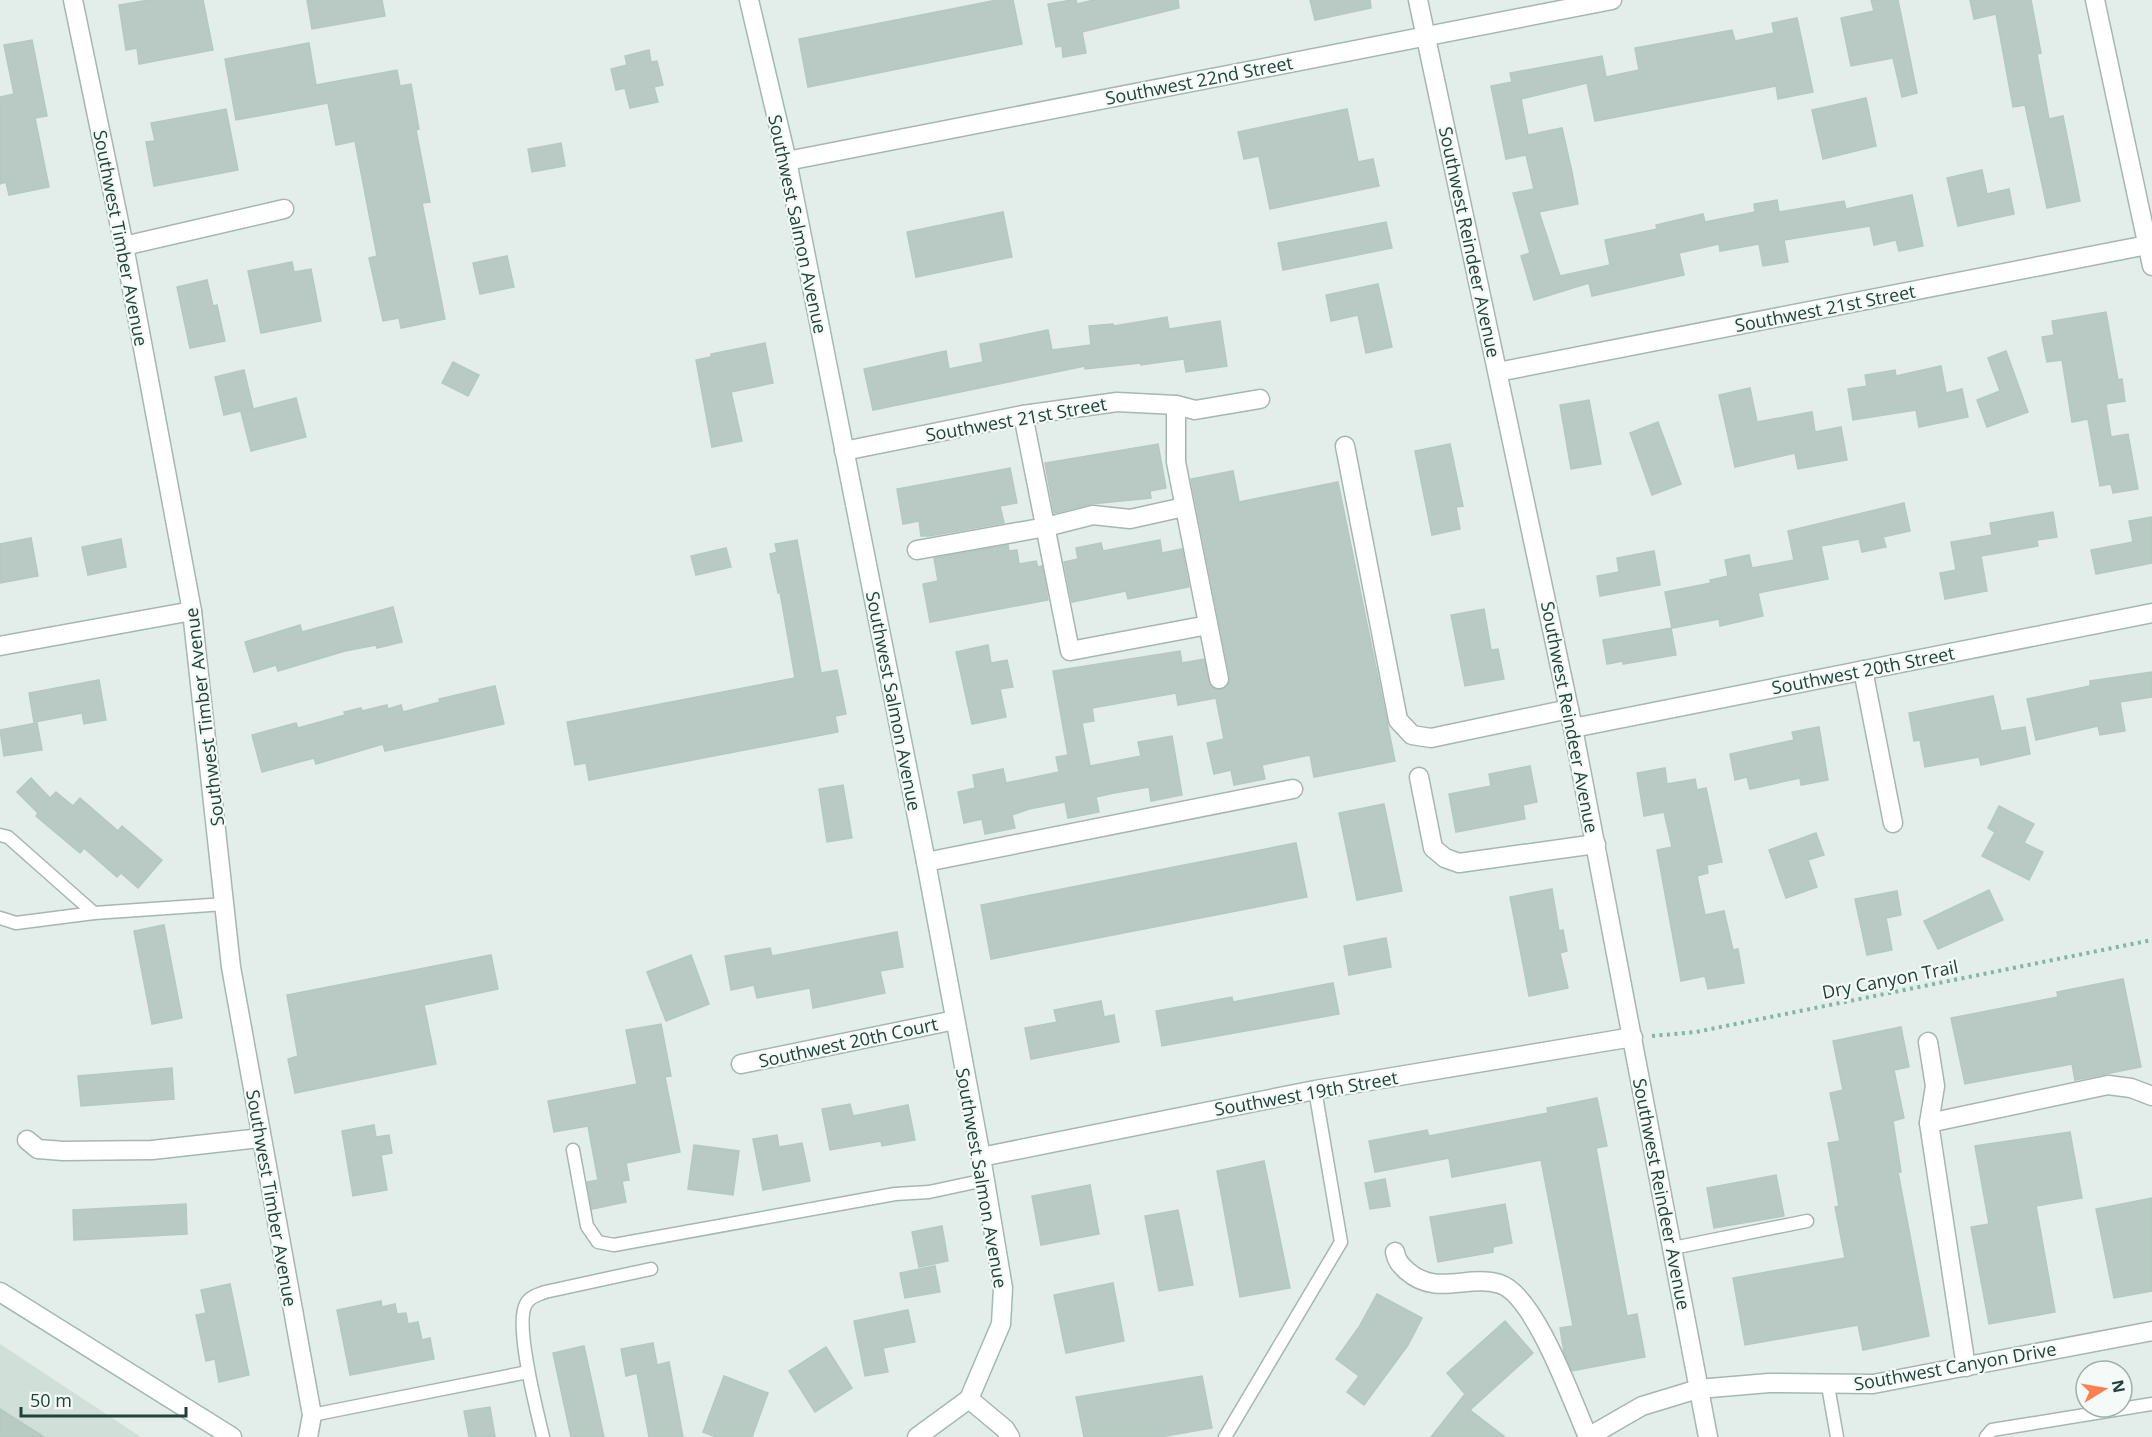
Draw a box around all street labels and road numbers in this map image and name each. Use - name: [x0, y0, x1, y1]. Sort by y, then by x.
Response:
- street label: Southwest 22nd Street: [1103, 50, 1295, 110]
- street label: Southwest Salmon Avenue: [763, 112, 833, 336]
- street label: Southwest Reindeer Avenue: [1434, 124, 1506, 360]
- street label: Southwest Timber Avenue: [88, 128, 154, 348]
- street label: Southwest 21st Street: [1733, 279, 1917, 337]
- street label: Southwest 21st Street: [924, 391, 1108, 447]
- street label: Southwest Salmon Avenue: [861, 589, 927, 813]
- street label: Southwest Reindeer Avenue: [1536, 599, 1604, 835]
- street label: Southwest Timber Avenue: [179, 606, 229, 828]
- street label: Southwest 20th Street: [1769, 640, 1957, 700]
- street label: Dry Canyon Trail: [1820, 954, 1960, 1004]
- street label: Southwest 20th Court: [756, 1011, 940, 1073]
- street label: Southwest 19th Street: [1212, 1065, 1400, 1121]
- street label: Southwest Salmon Avenue: [951, 1066, 1013, 1290]
- street label: Southwest Reindeer Avenue: [1628, 1076, 1696, 1312]
- street label: Southwest Timber Avenue: [241, 1088, 303, 1308]
- street label: Southwest Canyon Drive: [1852, 1336, 2058, 1396]

